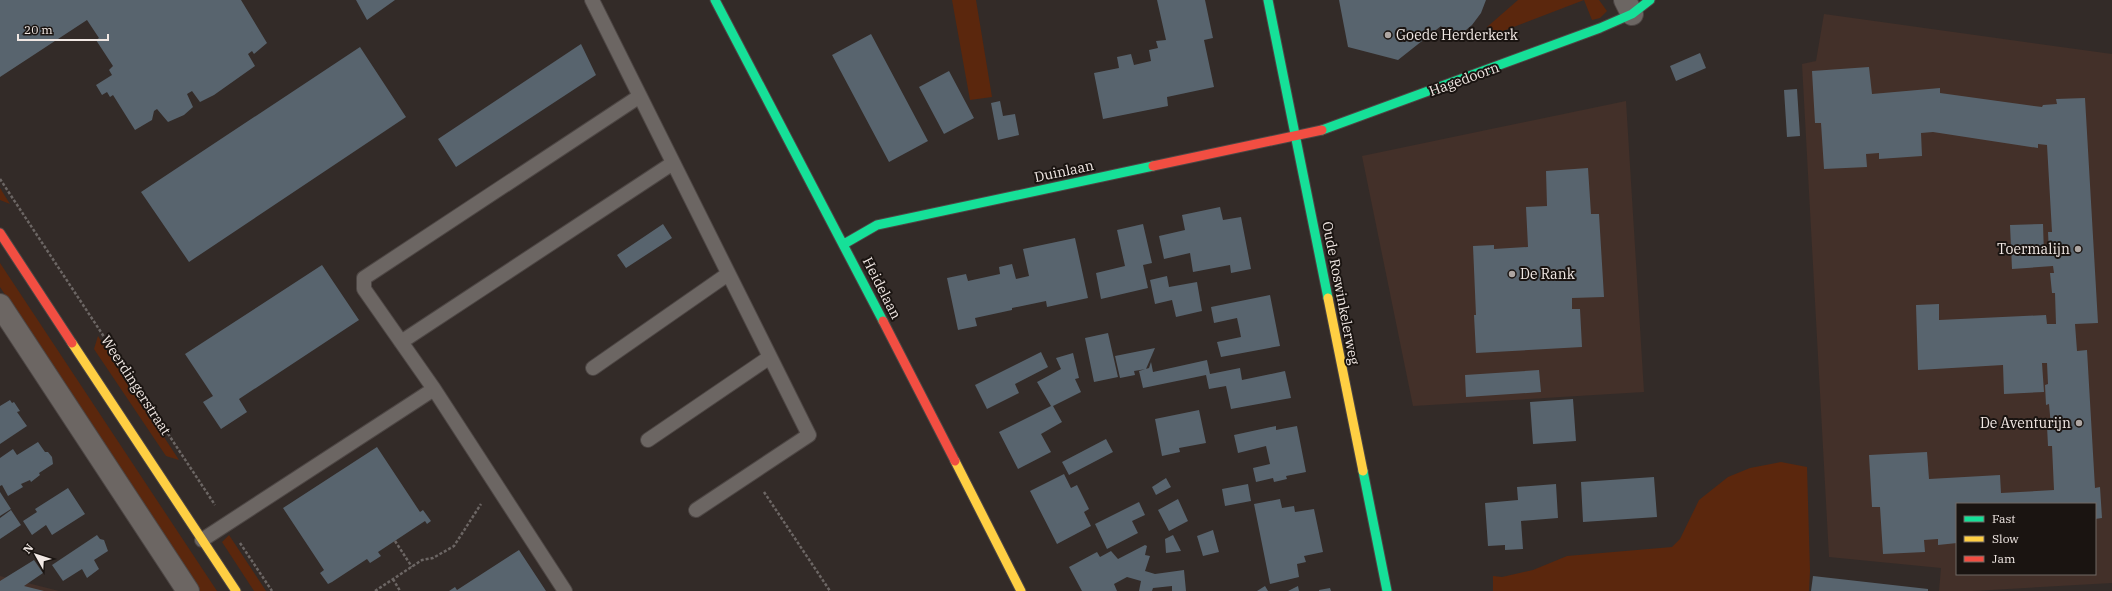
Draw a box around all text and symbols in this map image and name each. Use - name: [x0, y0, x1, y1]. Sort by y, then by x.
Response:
- scale bar: [18, 16, 108, 42]
- text: 20 m: [24, 22, 53, 37]
- place label: Goede Herderkerk: [1396, 26, 1519, 44]
- marker: Goede Herderkerk: [1383, 30, 1393, 40]
- street label: Hagedoorn: [1426, 58, 1502, 100]
- street label: Duinlaan: [1033, 156, 1095, 186]
- street label: Oude Roswinkelerweg: [1318, 220, 1364, 367]
- place label: Toermalijn: [1997, 240, 2070, 258]
- marker: Toermalijn: [2073, 244, 2083, 254]
- street label: Heidelaan: [859, 254, 905, 322]
- place label: De Rank: [1520, 265, 1576, 283]
- marker: De Rank: [1507, 269, 1517, 279]
- street label: Weerdingerstraat: [97, 332, 175, 438]
- place label: De Aventurijn: [1980, 414, 2071, 432]
- marker: De Aventurijn: [2074, 418, 2084, 428]
- legend: [1956, 503, 2096, 575]
- text: Fast: [1992, 511, 2016, 526]
- text: Slow: [1992, 531, 2019, 546]
- north arrow: [16, 535, 56, 575]
- text: N: [20, 541, 37, 556]
- text: Jam: [1992, 551, 2016, 566]

